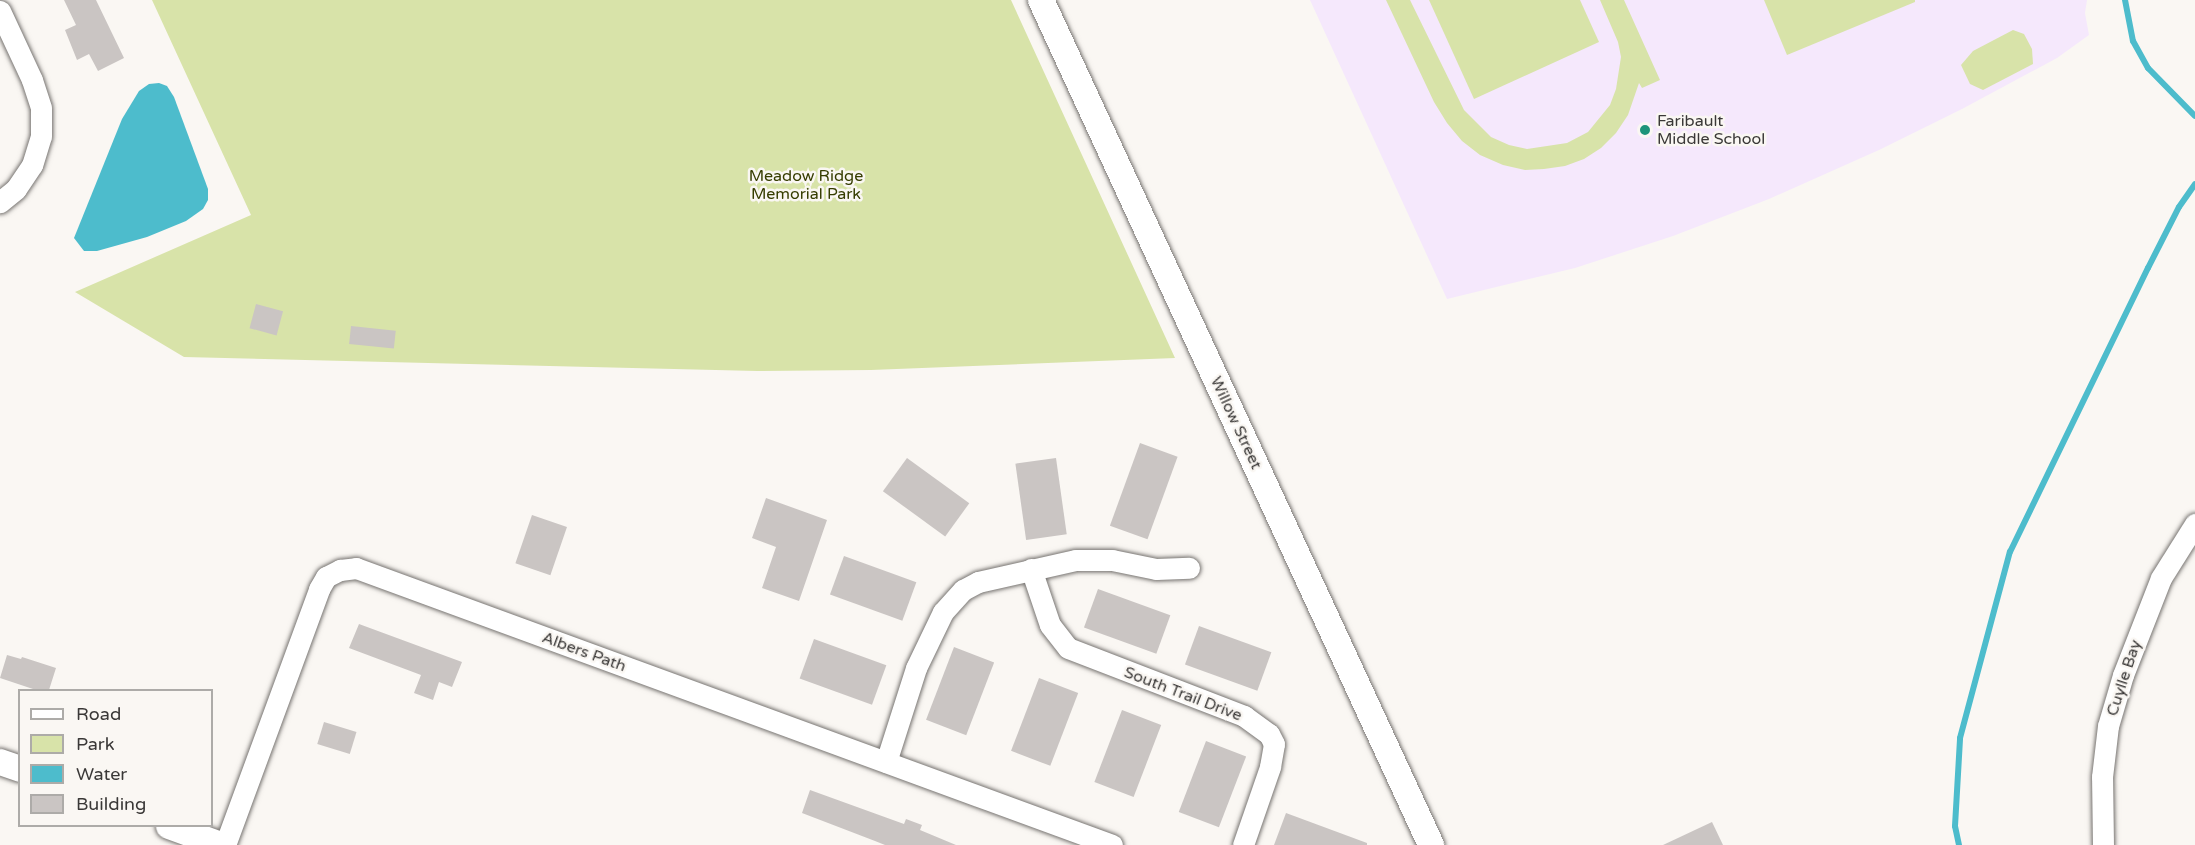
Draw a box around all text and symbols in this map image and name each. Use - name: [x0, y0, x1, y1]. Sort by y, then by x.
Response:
- place label: Faribault Middle School: [1657, 111, 1765, 149]
- marker: Faribault Middle School: [1638, 123, 1652, 137]
- park label: Meadow Ridge Memorial Park: [749, 166, 863, 204]
- street label: Willow Street: [1206, 374, 1266, 472]
- street label: Albers Path: [539, 628, 629, 676]
- street label: Cuylle Bay: [2103, 637, 2145, 719]
- street label: South Trail Drive: [1121, 663, 1245, 725]
- legend: [18, 689, 213, 827]
- text: Road: [76, 703, 121, 725]
- text: Park: [76, 733, 114, 755]
- text: Water: [76, 763, 127, 785]
- text: Building: [76, 793, 146, 815]

